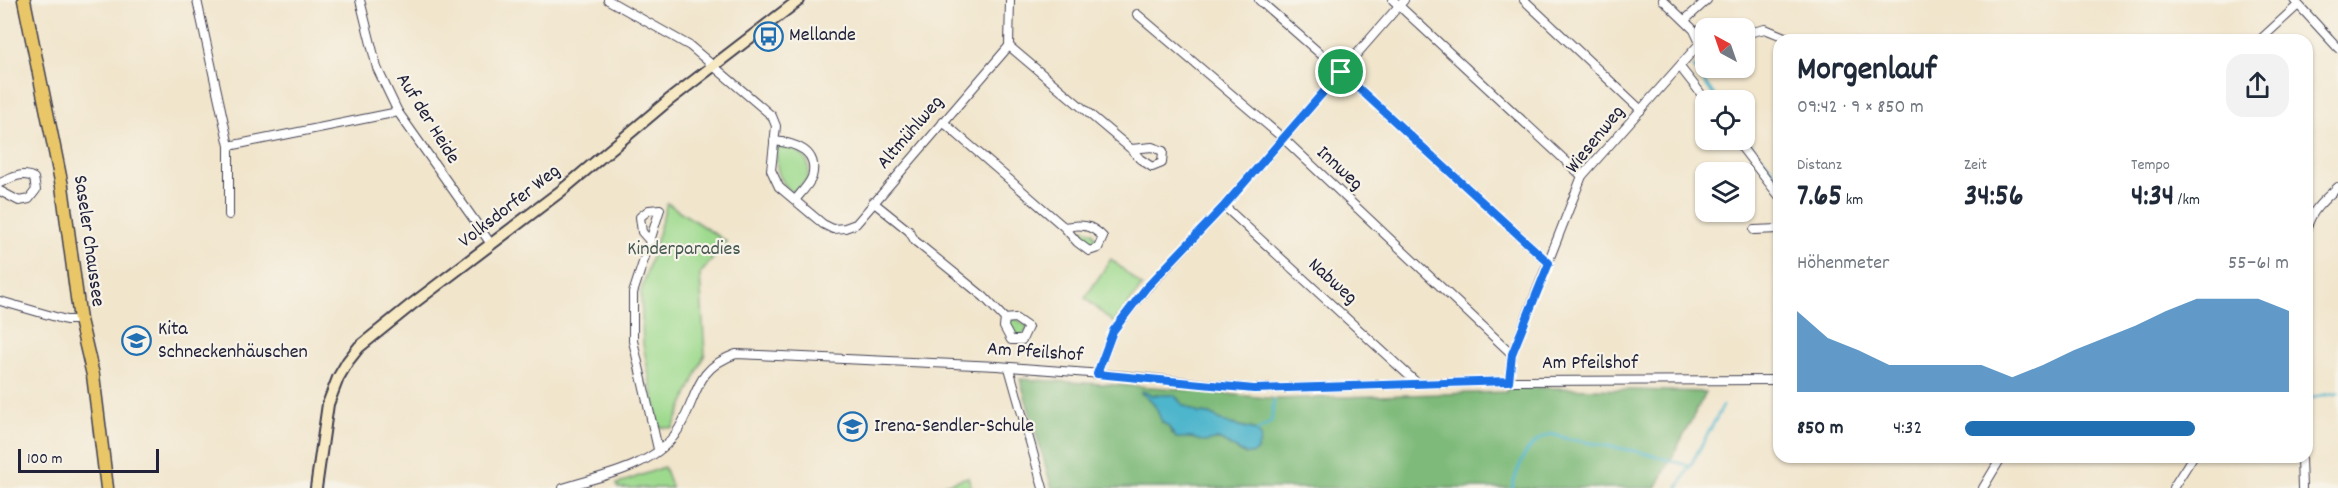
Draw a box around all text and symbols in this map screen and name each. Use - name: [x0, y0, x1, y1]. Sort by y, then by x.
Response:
- north arrow: [1695, 18, 1755, 78]
- map controls: [1695, 18, 1755, 222]
- bus stop icon: Mellande: [752, 20, 784, 52]
- place label: Mellande: [789, 22, 856, 50]
- pin: [1315, 46, 1366, 97]
- text: Morgenlauf: [1797, 48, 1937, 95]
- button: share: [2226, 54, 2289, 117]
- icon: arrive: [1324, 55, 1357, 88]
- street label: Auf der Heide: [388, 68, 466, 170]
- street label: Altmühlweg: [871, 90, 951, 176]
- button: locate: [1695, 90, 1755, 150]
- text: 09:42 · 9 × 850 m: [1797, 94, 1924, 122]
- street label: Wiesenweg: [1560, 100, 1632, 180]
- street label: Innweg: [1309, 140, 1369, 198]
- text: Distanz: [1797, 154, 1842, 177]
- text: Zeit: [1964, 154, 1987, 177]
- text: Tempo: [2131, 154, 2170, 177]
- street label: Volksdorfer Weg: [453, 158, 567, 256]
- button: layers: [1695, 162, 1755, 222]
- street label: Saseler Chaussee: [65, 173, 111, 309]
- text: 7.65: [1797, 177, 1842, 220]
- text: 34:56: [1964, 177, 2023, 220]
- text: 4:34: [2131, 177, 2174, 220]
- text: km: [1842, 189, 1863, 212]
- text: /km: [2174, 189, 2200, 212]
- park label: Kinderparadies: [627, 236, 741, 264]
- text: Höhenmeter: [1797, 250, 1889, 278]
- text: 55–61 m: [2228, 250, 2289, 278]
- street label: Nabweg: [1301, 252, 1363, 312]
- place label: Kita Schneckenhäuschen: [158, 316, 308, 367]
- school or university icon: Kita Schneckenhäuschen: [121, 325, 153, 357]
- street label: Am Pfeilshof: [986, 336, 1085, 370]
- street label: Am Pfeilshof: [1542, 350, 1639, 378]
- school or university icon: Irena-Sendler-Schule: [837, 411, 869, 443]
- place label: Irena-Sendler-Schule: [874, 413, 1034, 441]
- text: 850 m: [1797, 415, 1844, 443]
- text: 4:32: [1893, 415, 1922, 443]
- scale bar: [18, 446, 159, 474]
- text: 100 m: [27, 448, 63, 471]

